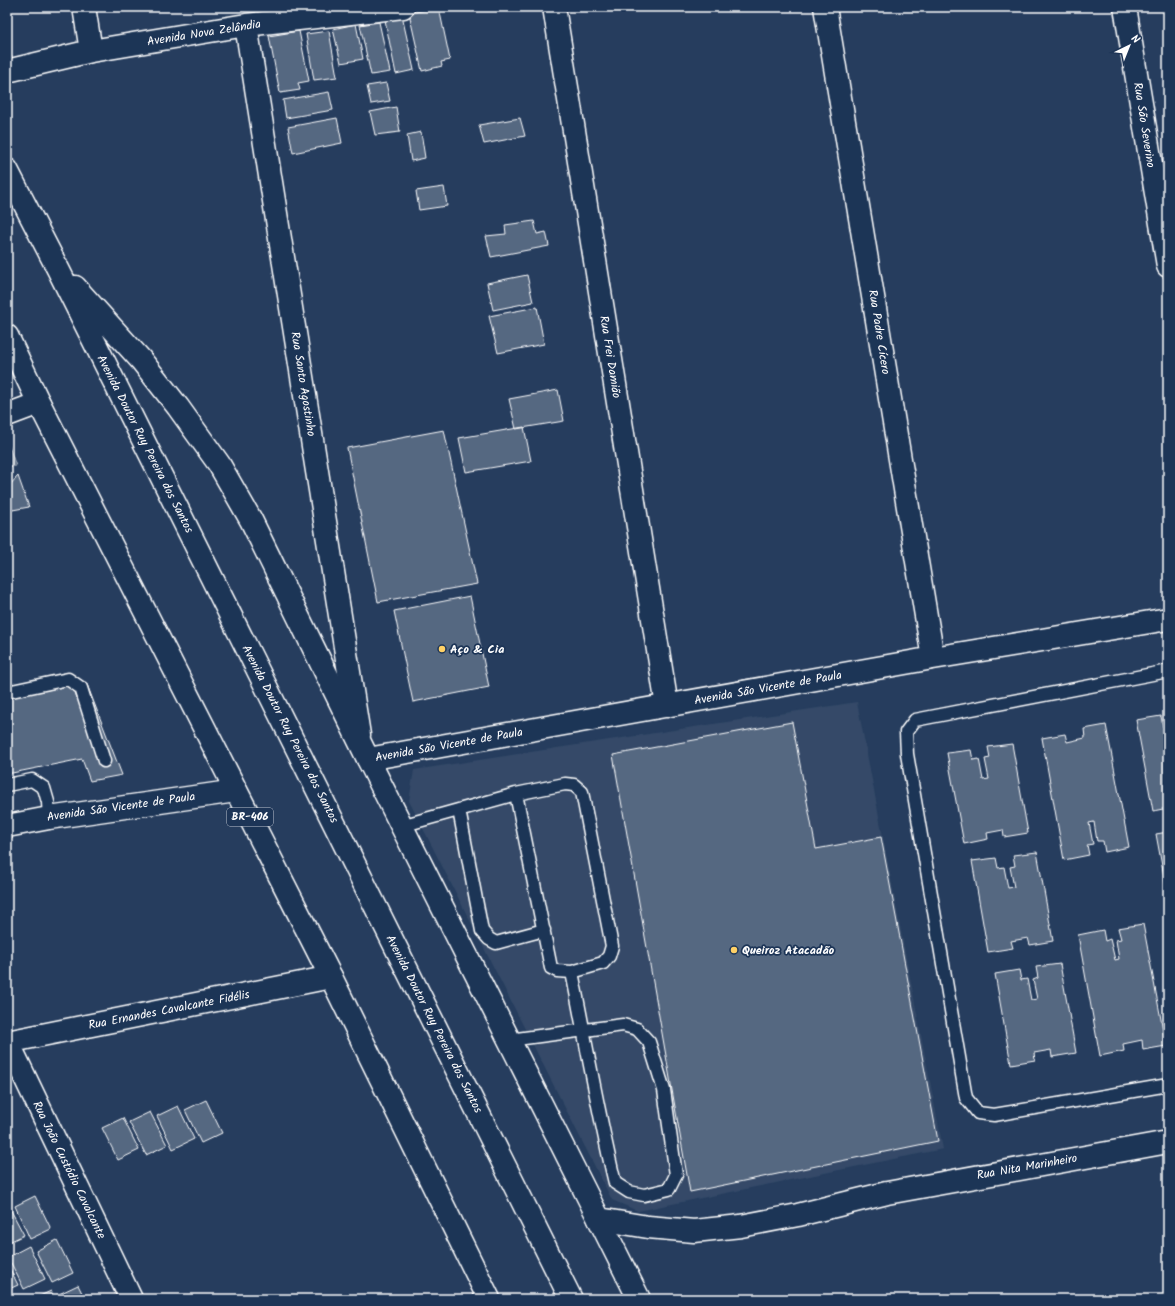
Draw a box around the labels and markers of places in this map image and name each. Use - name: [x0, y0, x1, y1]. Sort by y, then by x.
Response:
- place label: Aço & Cia: [450, 640, 504, 659]
- marker: Aço & Cia: [437, 644, 447, 654]
- place label: Queiroz Atacadão: [742, 941, 835, 960]
- marker: Queiroz Atacadão: [729, 945, 739, 955]

